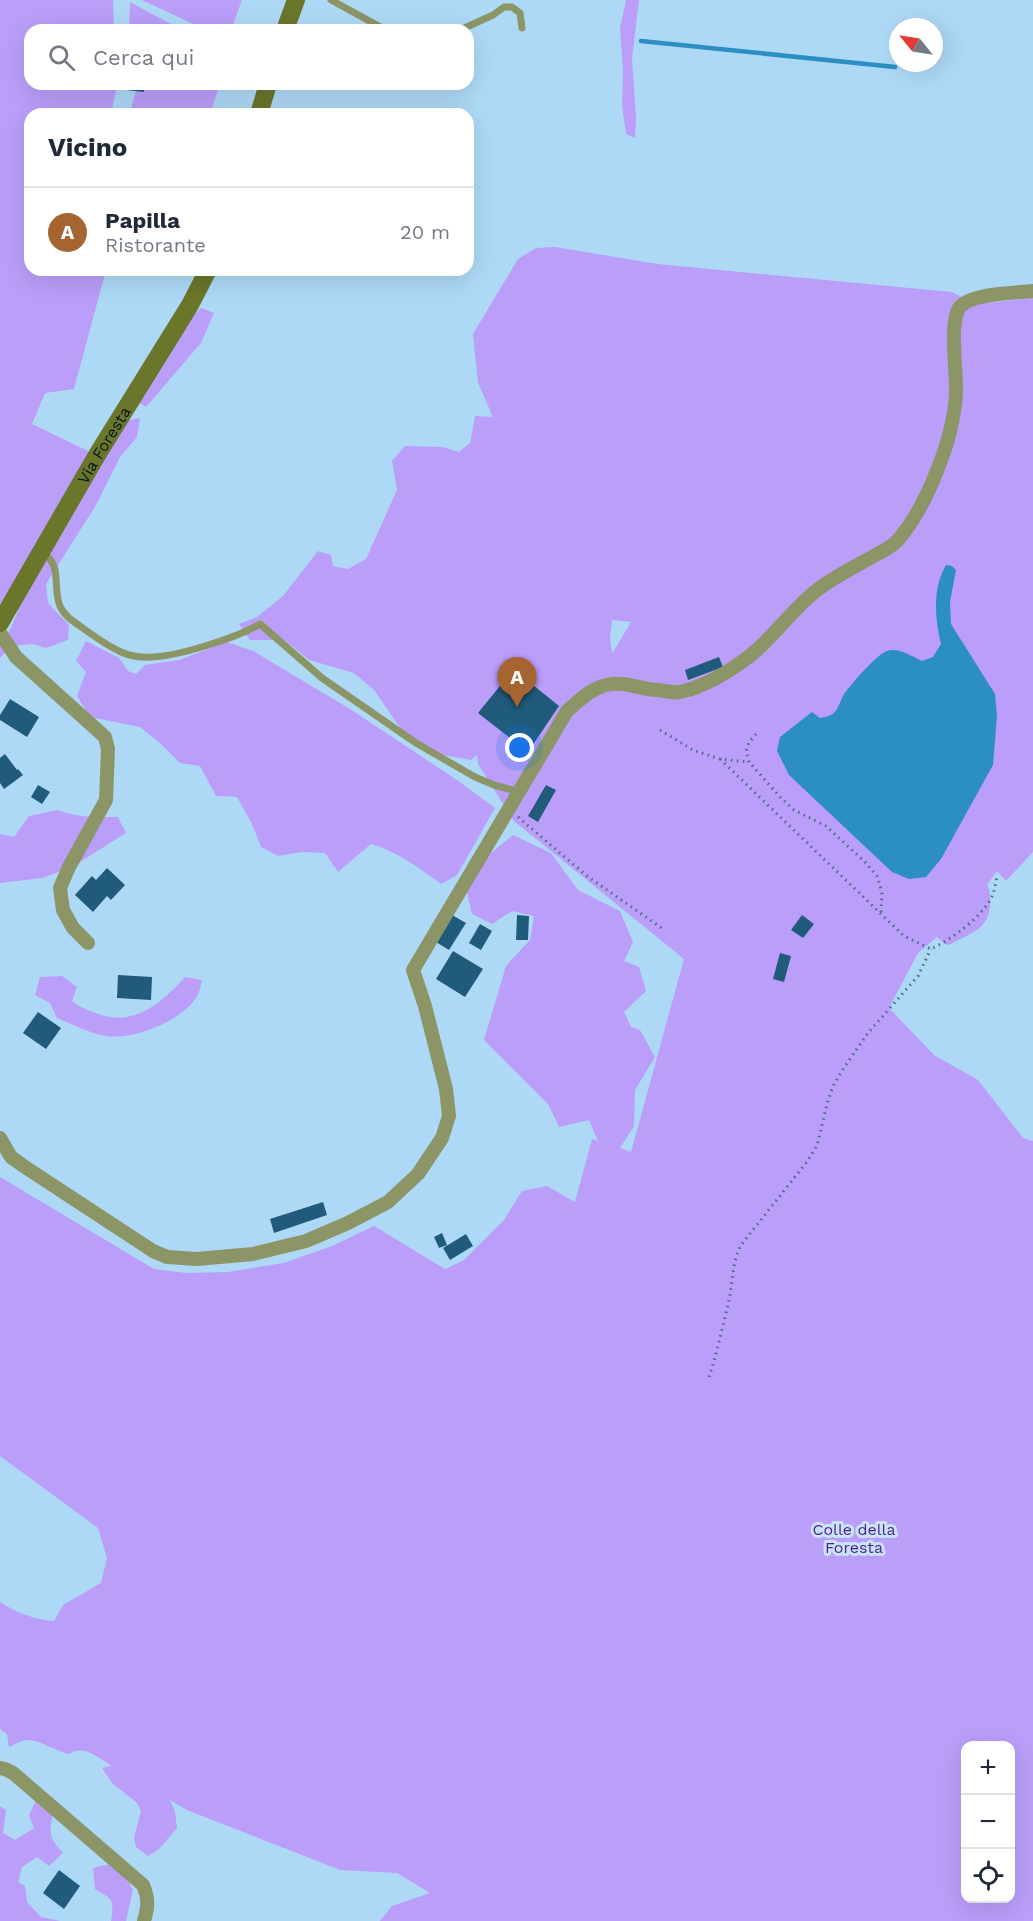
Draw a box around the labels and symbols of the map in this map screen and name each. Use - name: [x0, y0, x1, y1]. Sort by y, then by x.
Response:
- north arrow: [889, 18, 943, 72]
- street label: Via Foresta: [73, 403, 134, 487]
- pin: A: [498, 658, 536, 707]
- your location: [505, 733, 534, 762]
- park label: Colle della Foresta: [812, 1520, 896, 1557]

